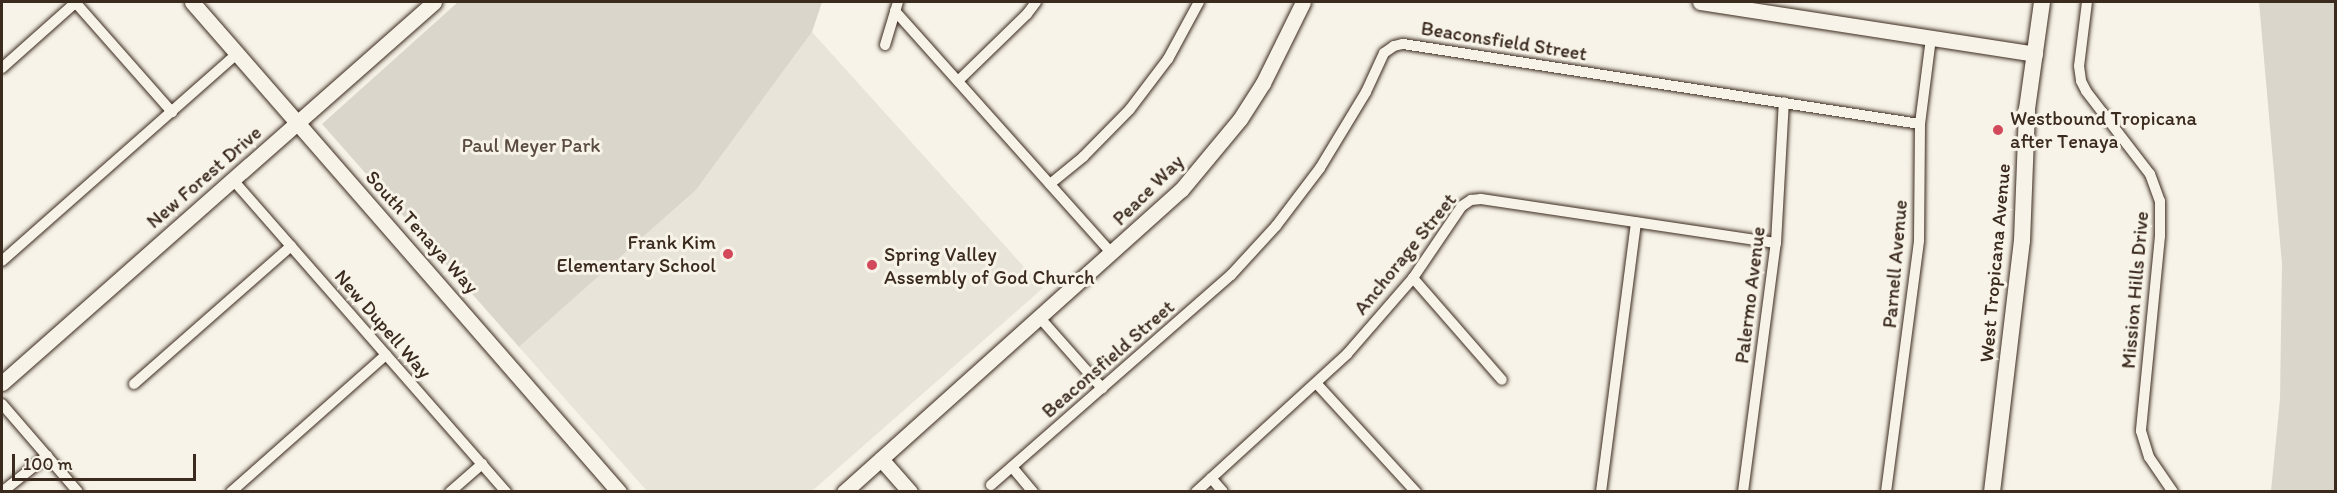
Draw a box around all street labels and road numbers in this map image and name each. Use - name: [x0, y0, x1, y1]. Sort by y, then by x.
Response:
- street label: Beaconsfield Street: [1419, 16, 1589, 66]
- street label: New Forest Drive: [142, 121, 266, 233]
- street label: Peace Way: [1108, 150, 1188, 230]
- street label: West Tropicana Avenue: [1974, 163, 2016, 363]
- street label: South Tenaya Way: [361, 166, 483, 298]
- street label: Anchorage Street: [1349, 189, 1461, 319]
- street label: Parnell Avenue: [1877, 199, 1913, 329]
- street label: Mission Hills Drive: [2116, 210, 2154, 370]
- street label: Palermo Avenue: [1730, 225, 1770, 365]
- street label: New Dupell Way: [329, 264, 437, 384]
- street label: Beaconsfield Street: [1037, 295, 1179, 423]

